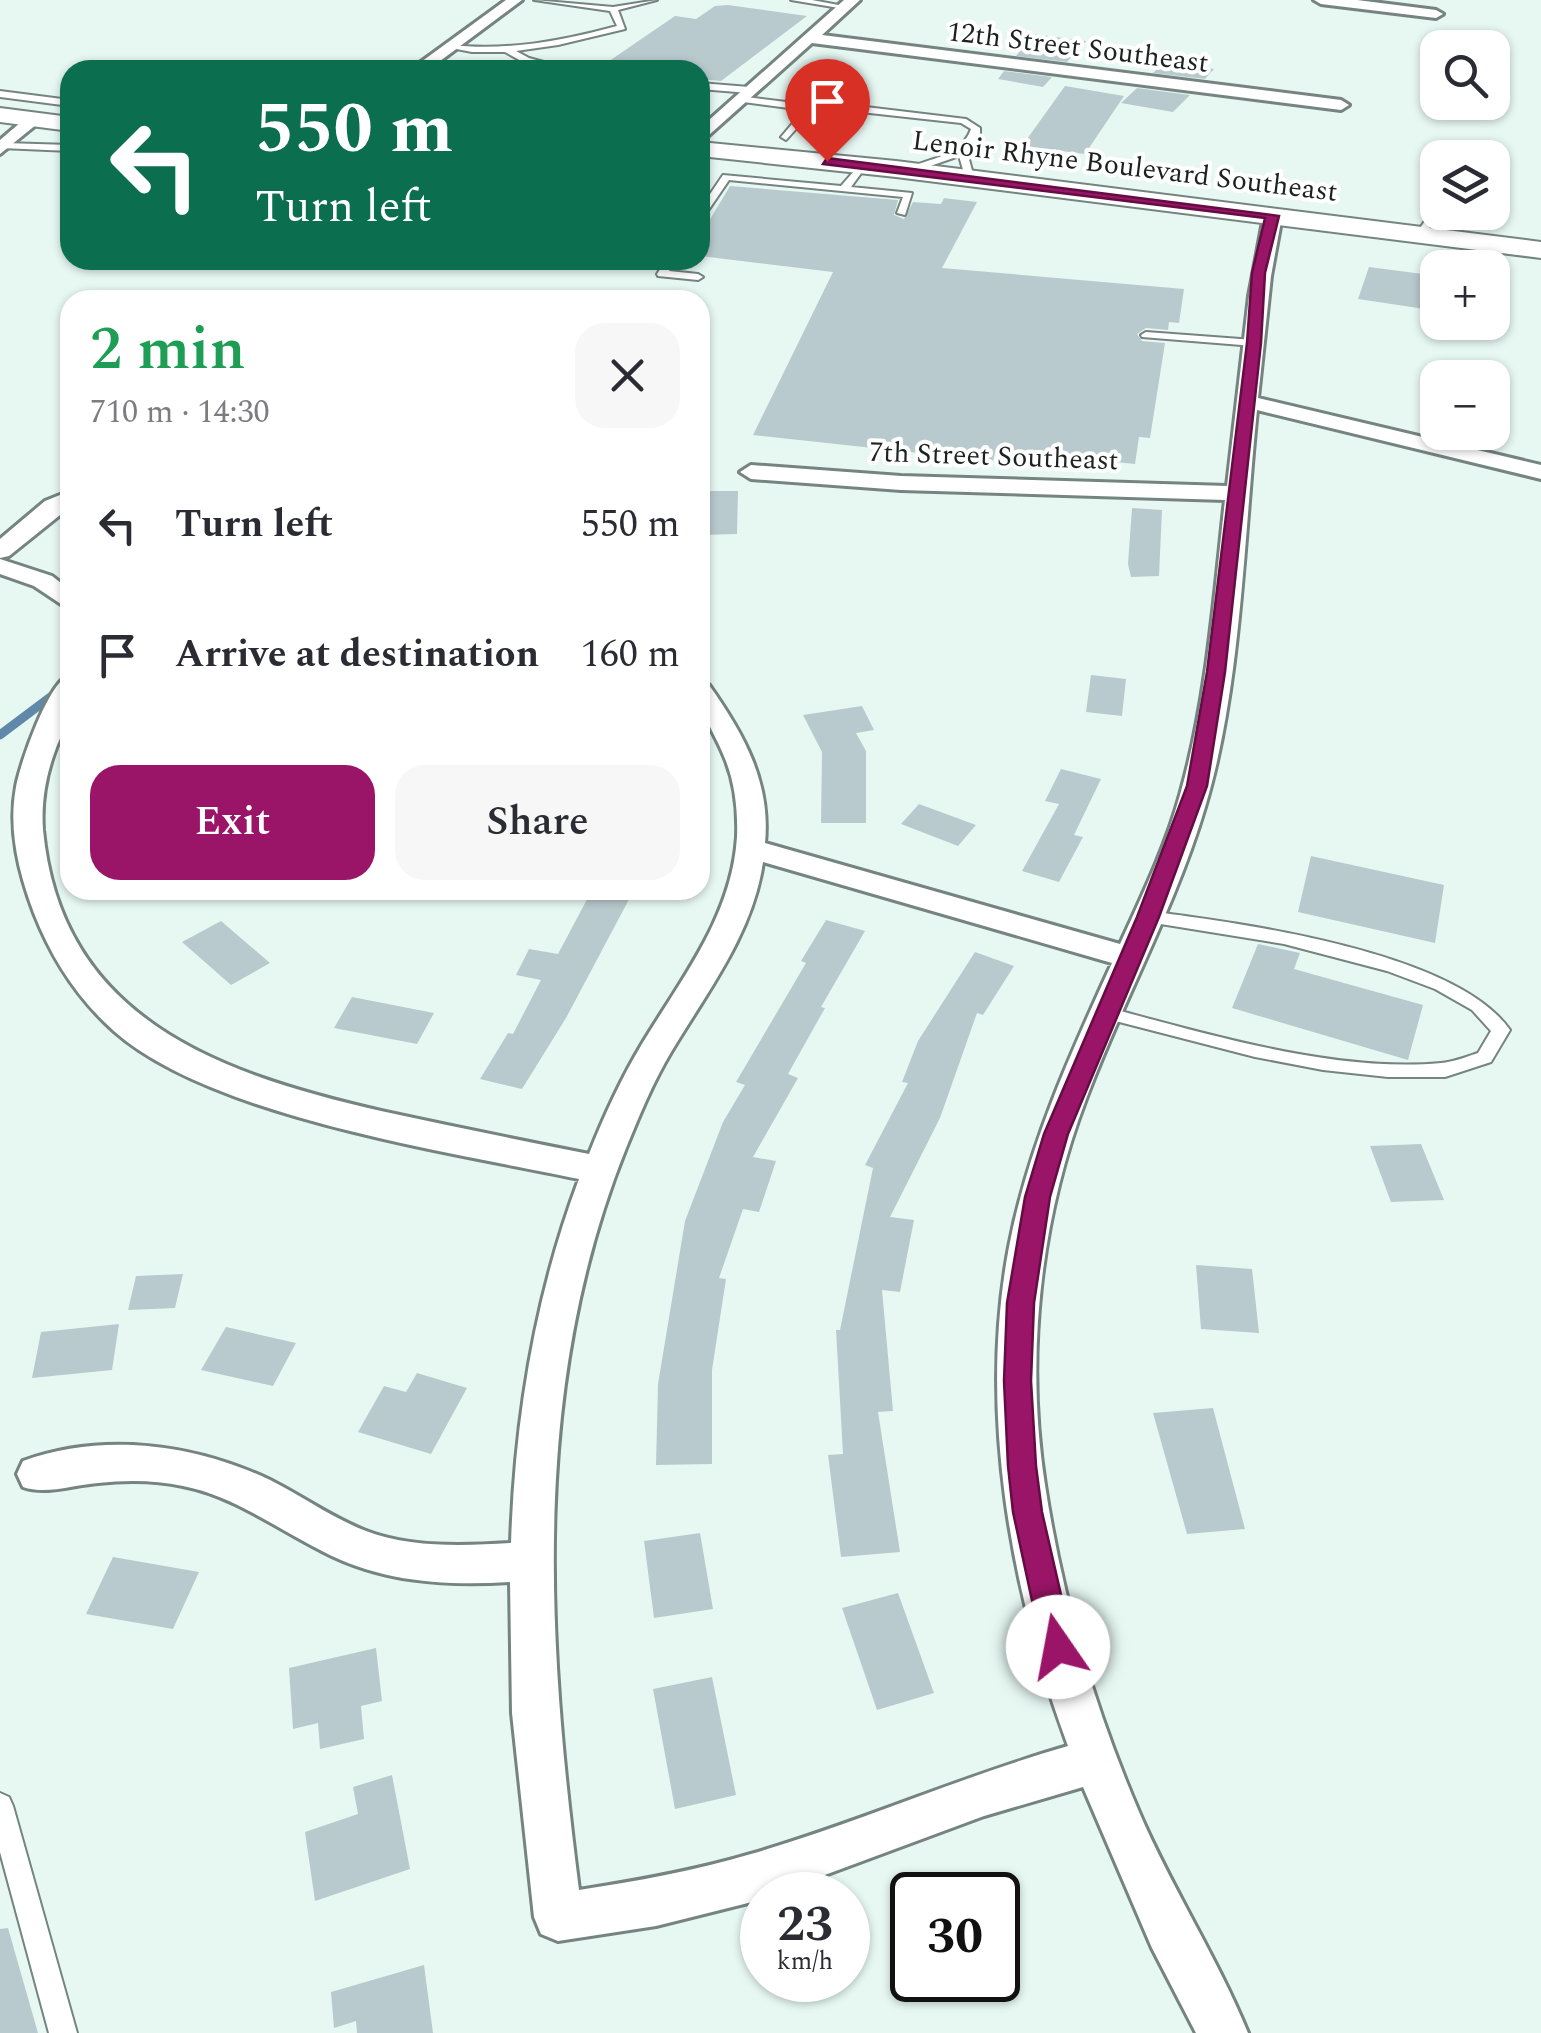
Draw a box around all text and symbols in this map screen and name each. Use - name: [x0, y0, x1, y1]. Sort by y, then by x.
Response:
- street label: 12th Street Southeast: [945, 10, 1211, 85]
- map controls: [1420, 30, 1510, 450]
- button: search: [1420, 30, 1510, 120]
- pin: [785, 59, 870, 162]
- icon: arrive: [800, 74, 855, 129]
- text: 550 m: [255, 77, 453, 183]
- icon: left: [90, 100, 220, 230]
- street label: Lenoir Rhyne Boulevard Southeast: [910, 119, 1340, 214]
- button: layers: [1420, 140, 1510, 230]
- text: Turn left: [255, 173, 432, 242]
- button: +: [1420, 250, 1510, 340]
- text: 2 min: [90, 304, 246, 396]
- button: close: [575, 323, 680, 428]
- button: −: [1420, 360, 1510, 450]
- text: 710 m · 14:30: [90, 388, 270, 437]
- street label: 7th Street Southeast: [869, 431, 1119, 482]
- text: Turn left: [175, 496, 333, 554]
- text: 550 m: [581, 496, 680, 554]
- icon: left: [90, 498, 145, 553]
- text: Arrive at destination: [175, 626, 539, 684]
- text: 160 m: [581, 626, 680, 684]
- icon: arrive: [90, 628, 145, 683]
- button: Exit: [90, 765, 375, 880]
- button: Share: [395, 765, 680, 880]
- position arrow: [1006, 1595, 1110, 1699]
- speed limit sign: 30: [890, 1872, 1020, 2002]
- text: 23: [777, 1887, 833, 1963]
- text: km/h: [777, 1943, 833, 1981]

